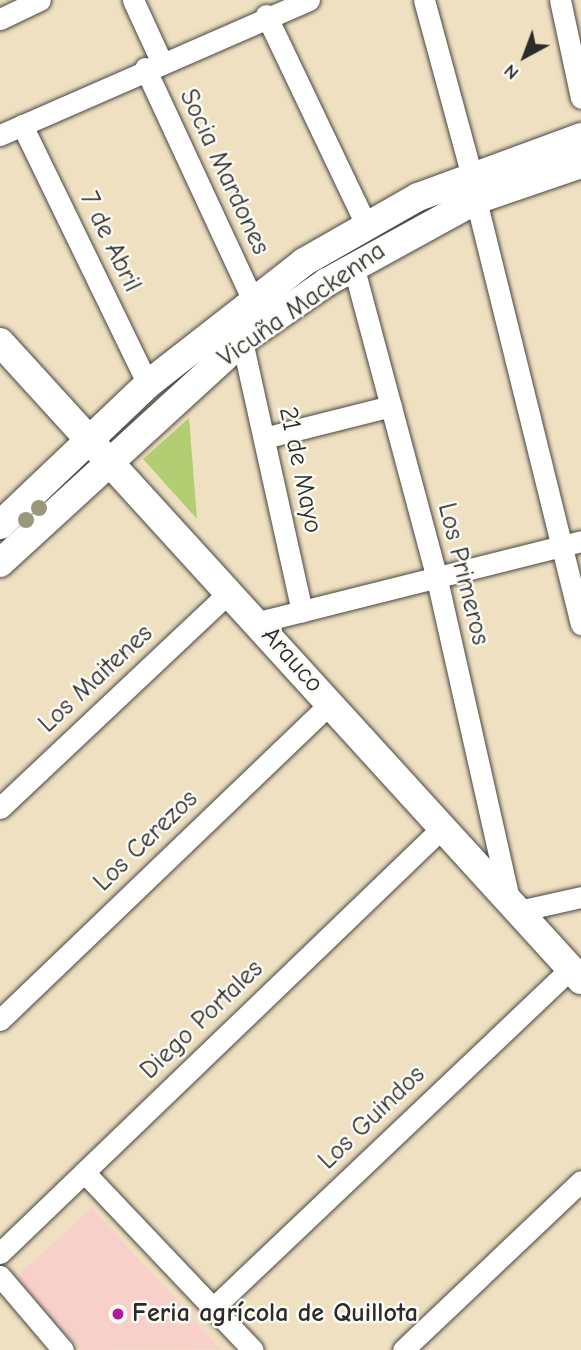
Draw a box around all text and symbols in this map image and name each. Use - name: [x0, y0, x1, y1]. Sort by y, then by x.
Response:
- north arrow: [490, 21, 560, 91]
- text: N: [499, 59, 523, 84]
- street label: Socia Mardones: [172, 84, 276, 260]
- street label: 7 de Abril: [72, 187, 148, 297]
- street label: Vicuña Mackenna: [212, 236, 392, 374]
- street label: 21 de Mayo: [271, 404, 329, 536]
- street label: Los Primeros: [430, 500, 496, 648]
- street label: Los Maitenes: [32, 618, 160, 740]
- street label: Arauco: [254, 621, 330, 699]
- street label: Los Cerezos: [87, 784, 205, 898]
- street label: Diego Portales: [134, 954, 270, 1086]
- street label: Los Guindos: [312, 1060, 432, 1176]
- place label: Feria agrícola de Quillota: [132, 1298, 418, 1330]
- marker: Feria agrícola de Quillota: [110, 1306, 126, 1322]

